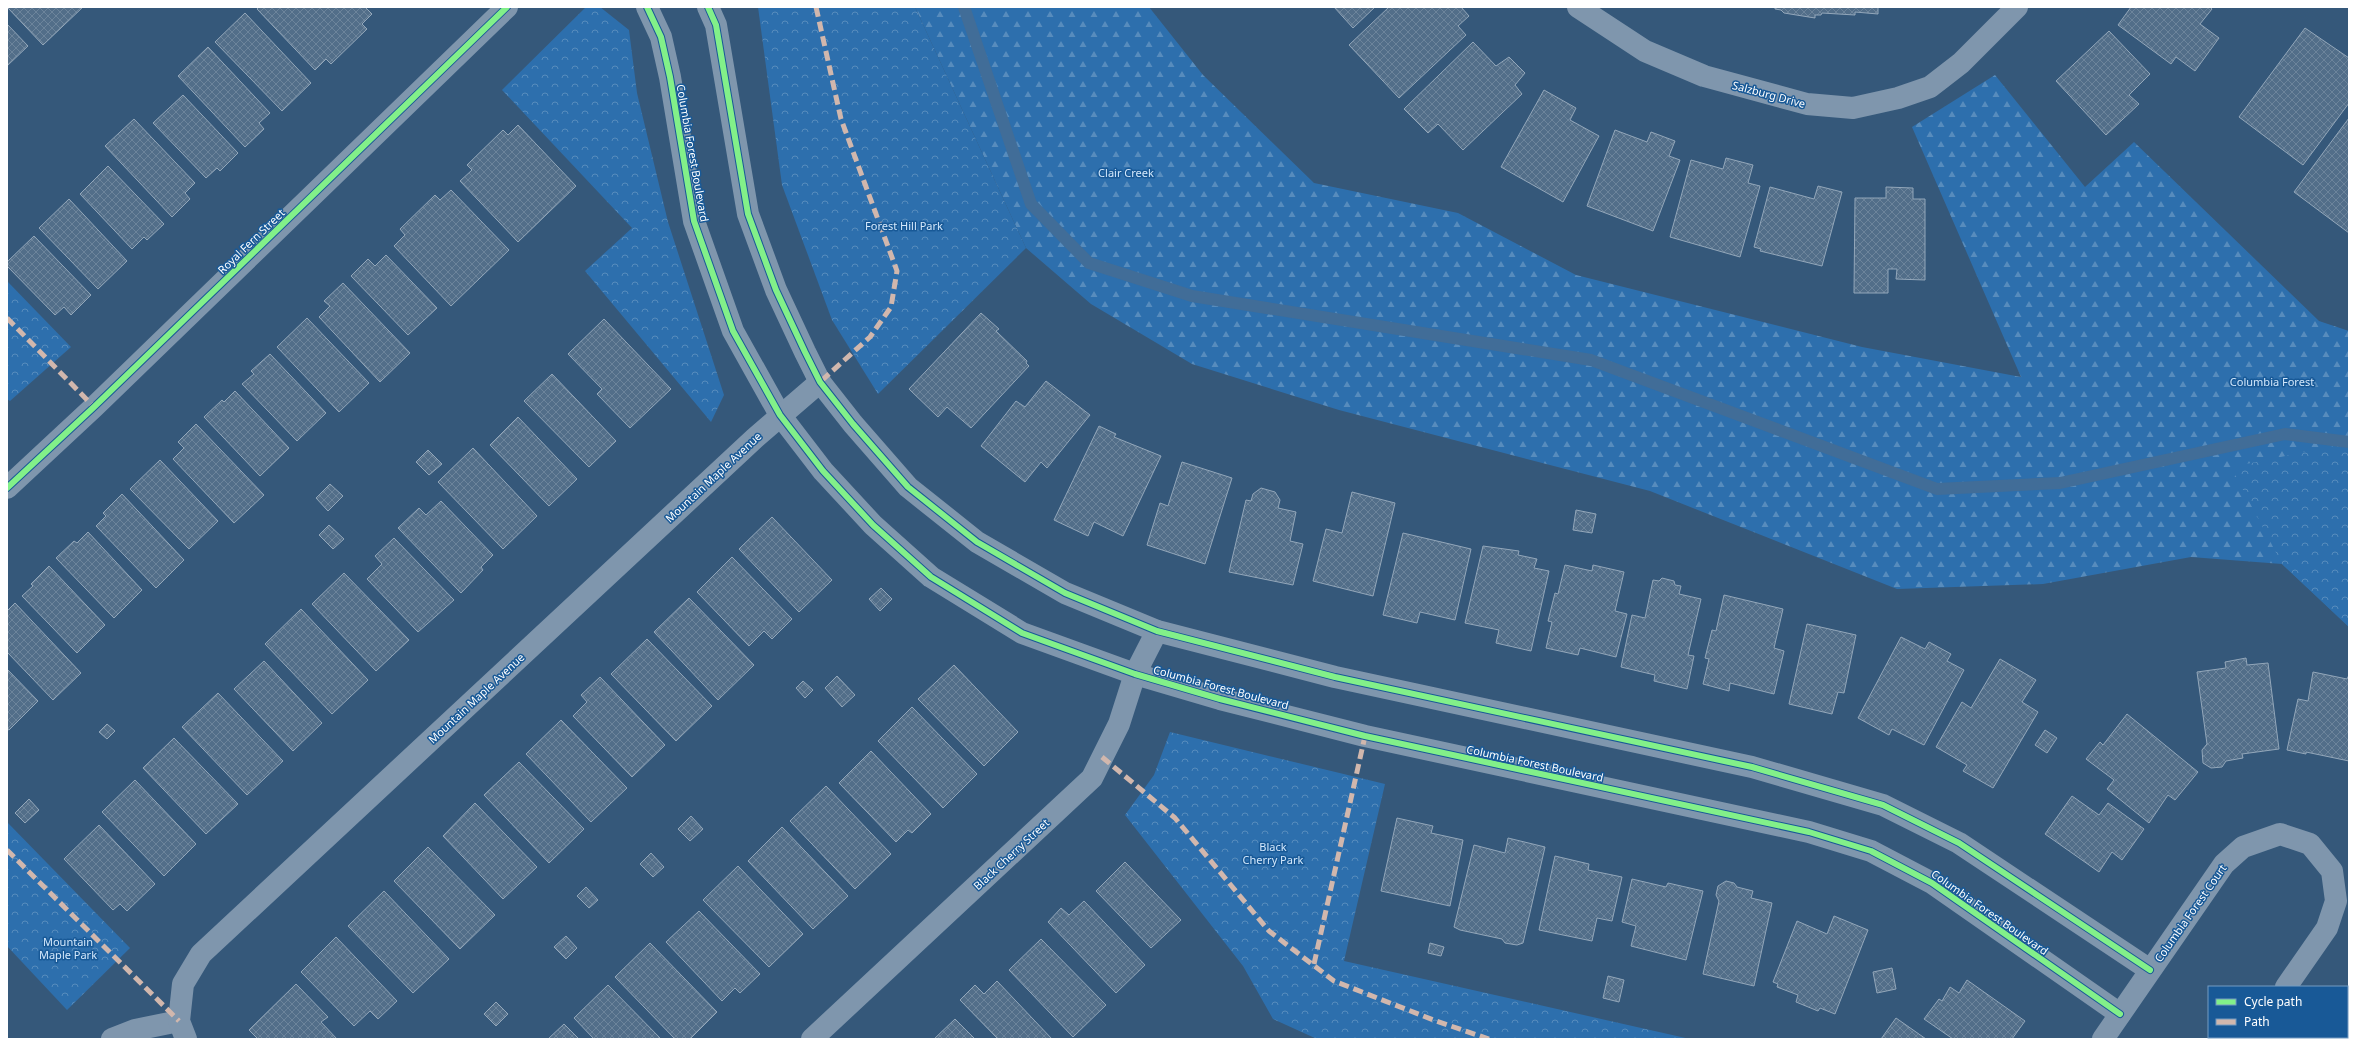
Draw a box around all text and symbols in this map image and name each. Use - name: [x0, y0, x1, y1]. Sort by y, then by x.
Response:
- street label: Salzburg Drive: [1731, 77, 1807, 111]
- street label: Columbia Forest Boulevard: [674, 83, 712, 223]
- park label: Clair Creek: [1098, 165, 1154, 180]
- street label: Royal Fern Street: [214, 205, 288, 277]
- park label: Forest Hill Park: [865, 218, 943, 233]
- park label: Columbia Forest: [2230, 374, 2314, 389]
- street label: Mountain Maple Avenue: [662, 428, 764, 526]
- street label: Mountain Maple Avenue: [425, 649, 527, 747]
- street label: Columbia Forest Boulevard: [1152, 662, 1290, 712]
- street label: Columbia Forest Boulevard: [1465, 741, 1605, 785]
- street label: Black Cherry Street: [970, 815, 1052, 893]
- park label: Black Cherry Park: [1243, 839, 1303, 867]
- street label: Columbia Forest Court: [2151, 861, 2229, 965]
- street label: Columbia Forest Boulevard: [1929, 866, 2051, 958]
- park label: Mountain Maple Park: [39, 934, 97, 962]
- legend: [2208, 986, 2348, 1038]
- text: Cycle path: [2244, 993, 2302, 1010]
- text: Path: [2244, 1013, 2270, 1030]

